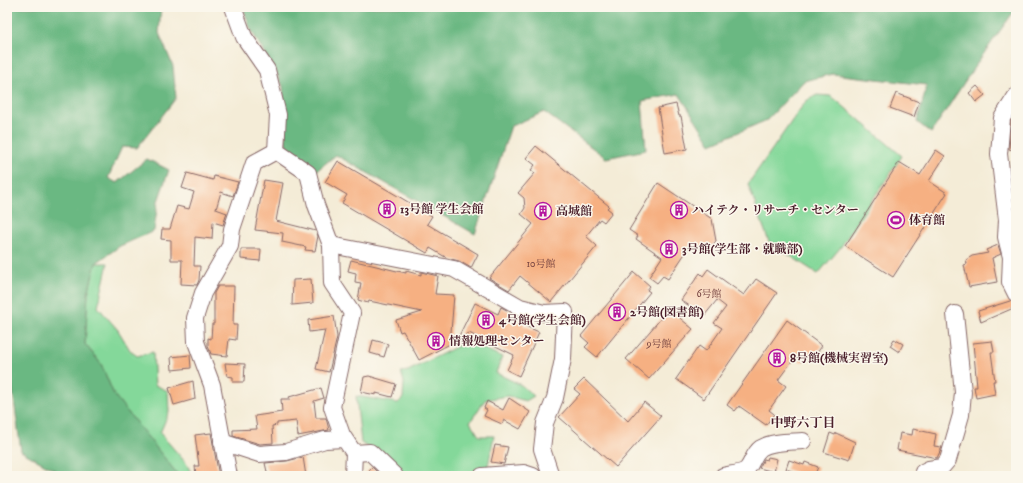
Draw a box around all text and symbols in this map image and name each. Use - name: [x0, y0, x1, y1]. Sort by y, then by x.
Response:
- building icon: 13号館 学生会館: [377, 199, 397, 219]
- building icon: ハイテク・リサーチ・センター: [669, 200, 689, 220]
- building icon: 高城館: [533, 201, 553, 221]
- place label: 13号館 学生会館: [400, 202, 483, 217]
- place label: ハイテク・リサーチ・センター: [692, 203, 859, 218]
- place label: 高城館: [556, 204, 592, 219]
- sports icon: 体育館: [886, 210, 906, 230]
- place label: 体育館: [909, 213, 945, 228]
- building icon: 3号館(学生部・就職部): [659, 239, 679, 259]
- place label: 3号館(学生部・就職部): [682, 242, 802, 257]
- house number: 10号館: [526, 258, 556, 270]
- house number: 6号館: [696, 288, 722, 300]
- building icon: 2号館(図書館): [607, 302, 627, 322]
- place label: 2号館(図書館): [630, 305, 704, 320]
- building icon: 4号館(学生会館): [476, 310, 496, 330]
- place label: 4号館(学生会館): [498, 313, 586, 328]
- building icon: 情報処理センター: [426, 331, 446, 351]
- place label: 情報処理センター: [449, 334, 545, 349]
- house number: 9号館: [646, 338, 672, 350]
- building icon: 8号館(機械実習室): [767, 348, 787, 368]
- place label: 8号館(機械実習室): [790, 351, 888, 366]
- district label: 中野六丁目: [770, 415, 836, 431]

